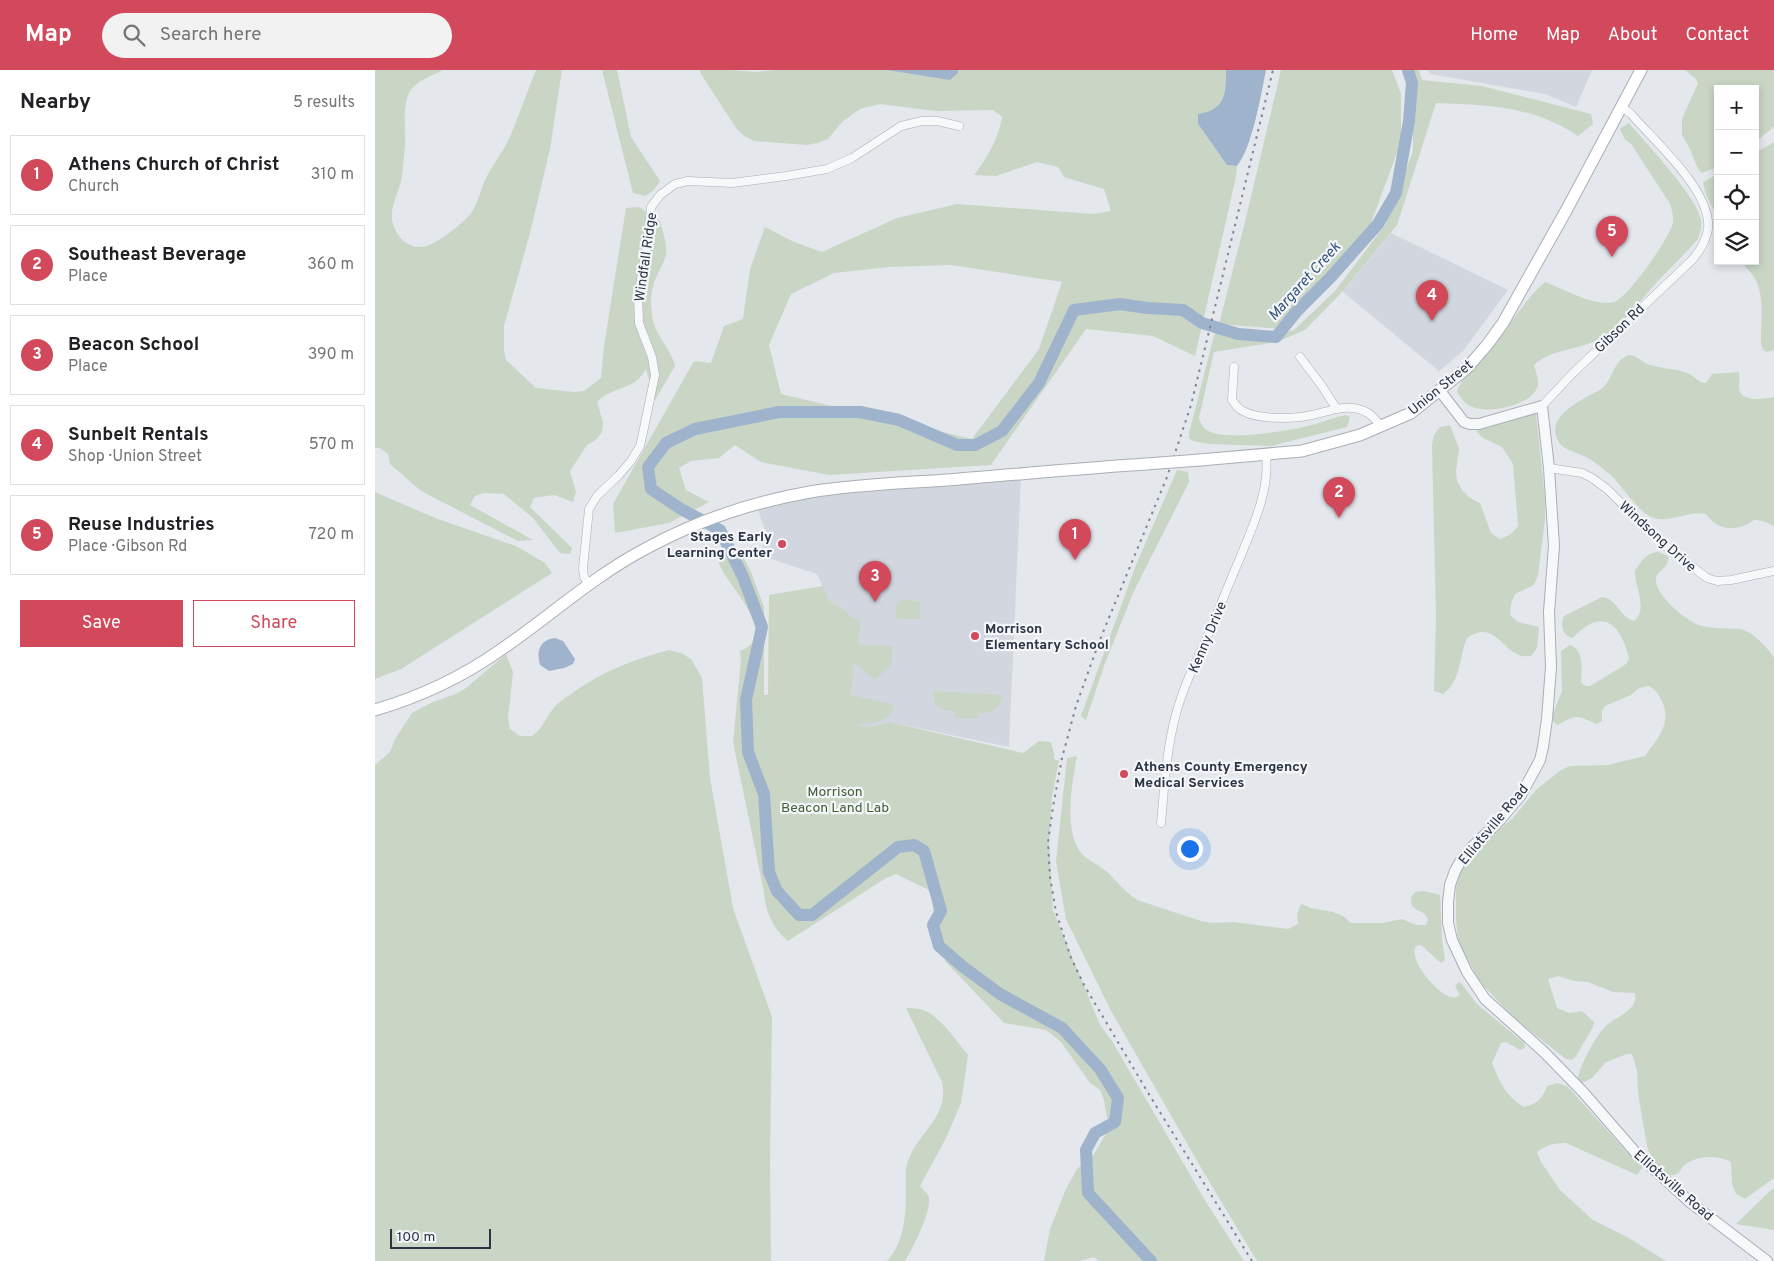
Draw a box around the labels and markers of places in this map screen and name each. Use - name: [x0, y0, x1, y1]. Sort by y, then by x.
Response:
- pin: 5: [1596, 216, 1628, 257]
- pin: 4: [1416, 280, 1448, 321]
- pin: 2: [1323, 477, 1355, 518]
- pin: 1: [1059, 519, 1091, 560]
- place label: Stages Early Learning Center: [667, 529, 772, 562]
- marker: Stages Early Learning Center: [776, 538, 788, 550]
- pin: 3: [859, 561, 891, 602]
- place label: Morrison Elementary School: [985, 621, 1109, 654]
- marker: Morrison Elementary School: [969, 630, 981, 642]
- place label: Athens County Emergency Medical Services: [1134, 759, 1308, 792]
- marker: Athens County Emergency Medical Services: [1118, 768, 1130, 780]

